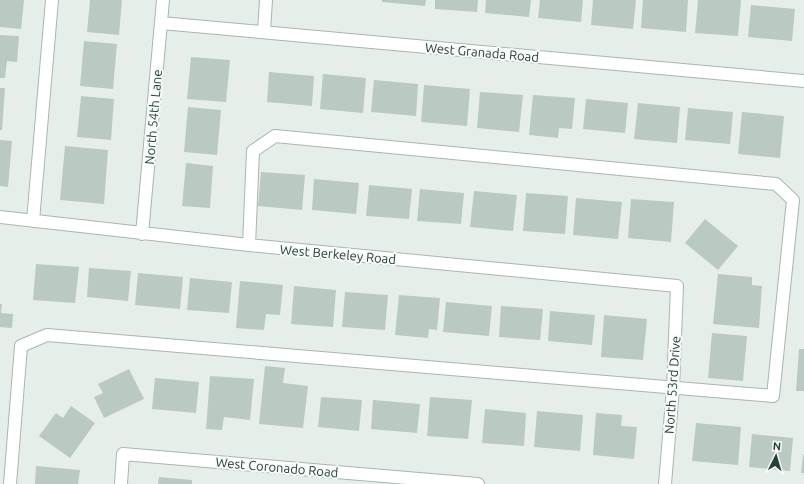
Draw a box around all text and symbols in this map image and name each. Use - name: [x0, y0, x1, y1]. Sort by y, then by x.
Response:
- street label: West Granada Road: [424, 40, 540, 64]
- street label: North 54th Lane: [142, 69, 164, 165]
- street label: West Berkeley Road: [279, 242, 397, 266]
- street label: North 53rd Drive: [662, 336, 682, 434]
- north arrow: [756, 436, 796, 476]
- text: N: [772, 440, 781, 452]
- street label: West Coronado Road: [215, 455, 339, 479]

